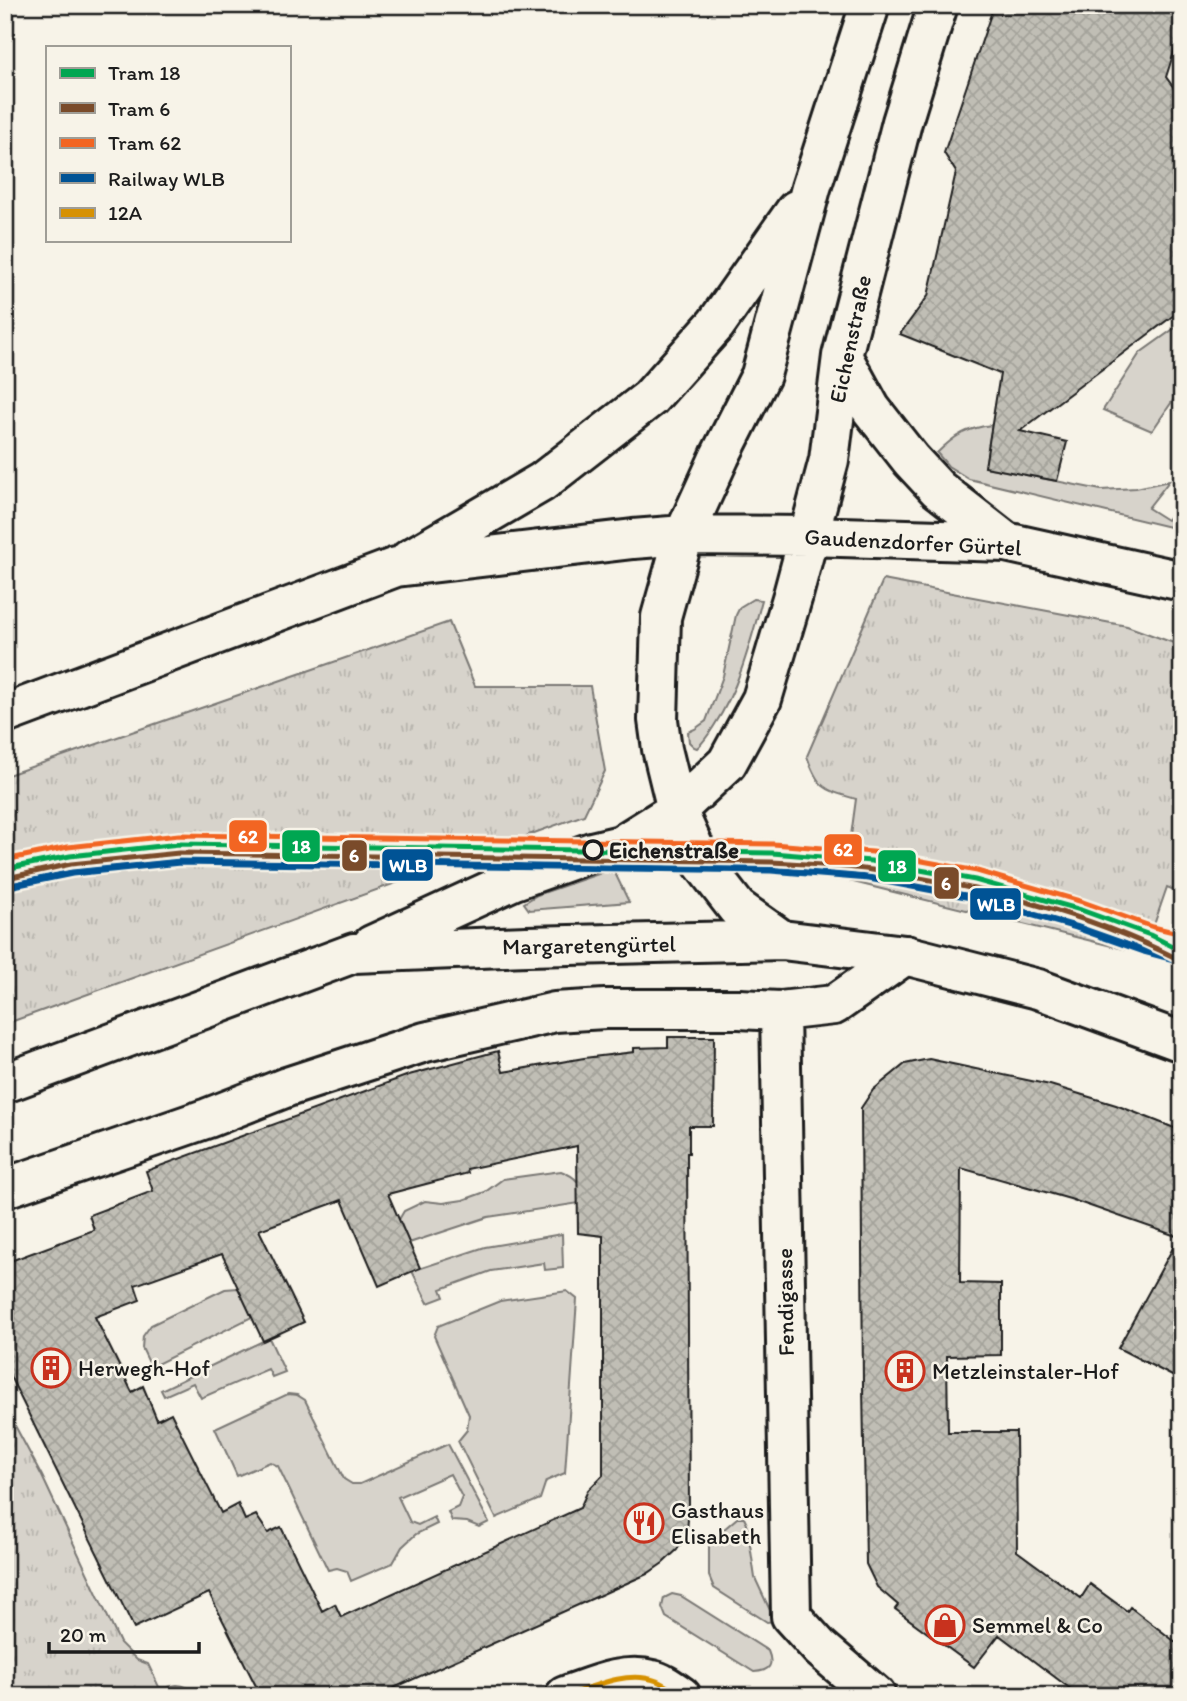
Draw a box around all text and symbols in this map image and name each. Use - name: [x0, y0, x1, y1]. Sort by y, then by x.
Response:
- legend: [46, 46, 290, 242]
- text: Tram 18: [108, 60, 180, 85]
- text: Tram 6: [108, 96, 170, 121]
- text: Tram 62: [108, 130, 181, 155]
- text: Railway WLB: [108, 166, 225, 191]
- text: 12A: [108, 200, 143, 225]
- street label: Eichenstraße: [823, 272, 877, 406]
- street label: Gaudenzdorfer Gürtel: [804, 522, 1023, 562]
- line badge: 62: [228, 819, 268, 853]
- text: 62: [238, 825, 258, 848]
- line badge: 18: [281, 829, 321, 863]
- line badge: 62: [823, 833, 863, 866]
- text: 18: [291, 835, 311, 858]
- place label: Eichenstraße: [609, 836, 739, 864]
- text: 62: [833, 838, 853, 861]
- line badge: 6: [341, 839, 368, 872]
- marker: Eichenstraße: [583, 840, 603, 860]
- text: 6: [349, 844, 359, 867]
- line badge: WLB: [381, 848, 434, 882]
- line badge: 18: [877, 849, 917, 883]
- text: WLB: [389, 854, 428, 877]
- text: 18: [887, 855, 907, 878]
- line badge: 6: [933, 866, 960, 900]
- text: 6: [941, 872, 951, 895]
- line badge: WLB: [969, 887, 1022, 921]
- text: WLB: [977, 893, 1016, 916]
- street label: Margaretengürtel: [502, 929, 677, 961]
- street label: Fendigasse: [770, 1248, 800, 1356]
- building icon: Herwegh-Hof: [30, 1347, 72, 1389]
- building icon: Metzleinstaler-Hof: [884, 1350, 926, 1392]
- place label: Herwegh-Hof: [78, 1354, 211, 1382]
- place label: Metzleinstaler-Hof: [932, 1357, 1119, 1385]
- place label: Gasthaus Elisabeth: [671, 1496, 764, 1550]
- restaurant icon: Gasthaus Elisabeth: [623, 1502, 665, 1544]
- shop icon: Semmel & Co: [924, 1604, 966, 1646]
- scale bar: [49, 1610, 200, 1654]
- place label: Semmel & Co: [972, 1611, 1103, 1639]
- text: 20 m: [60, 1622, 107, 1647]

